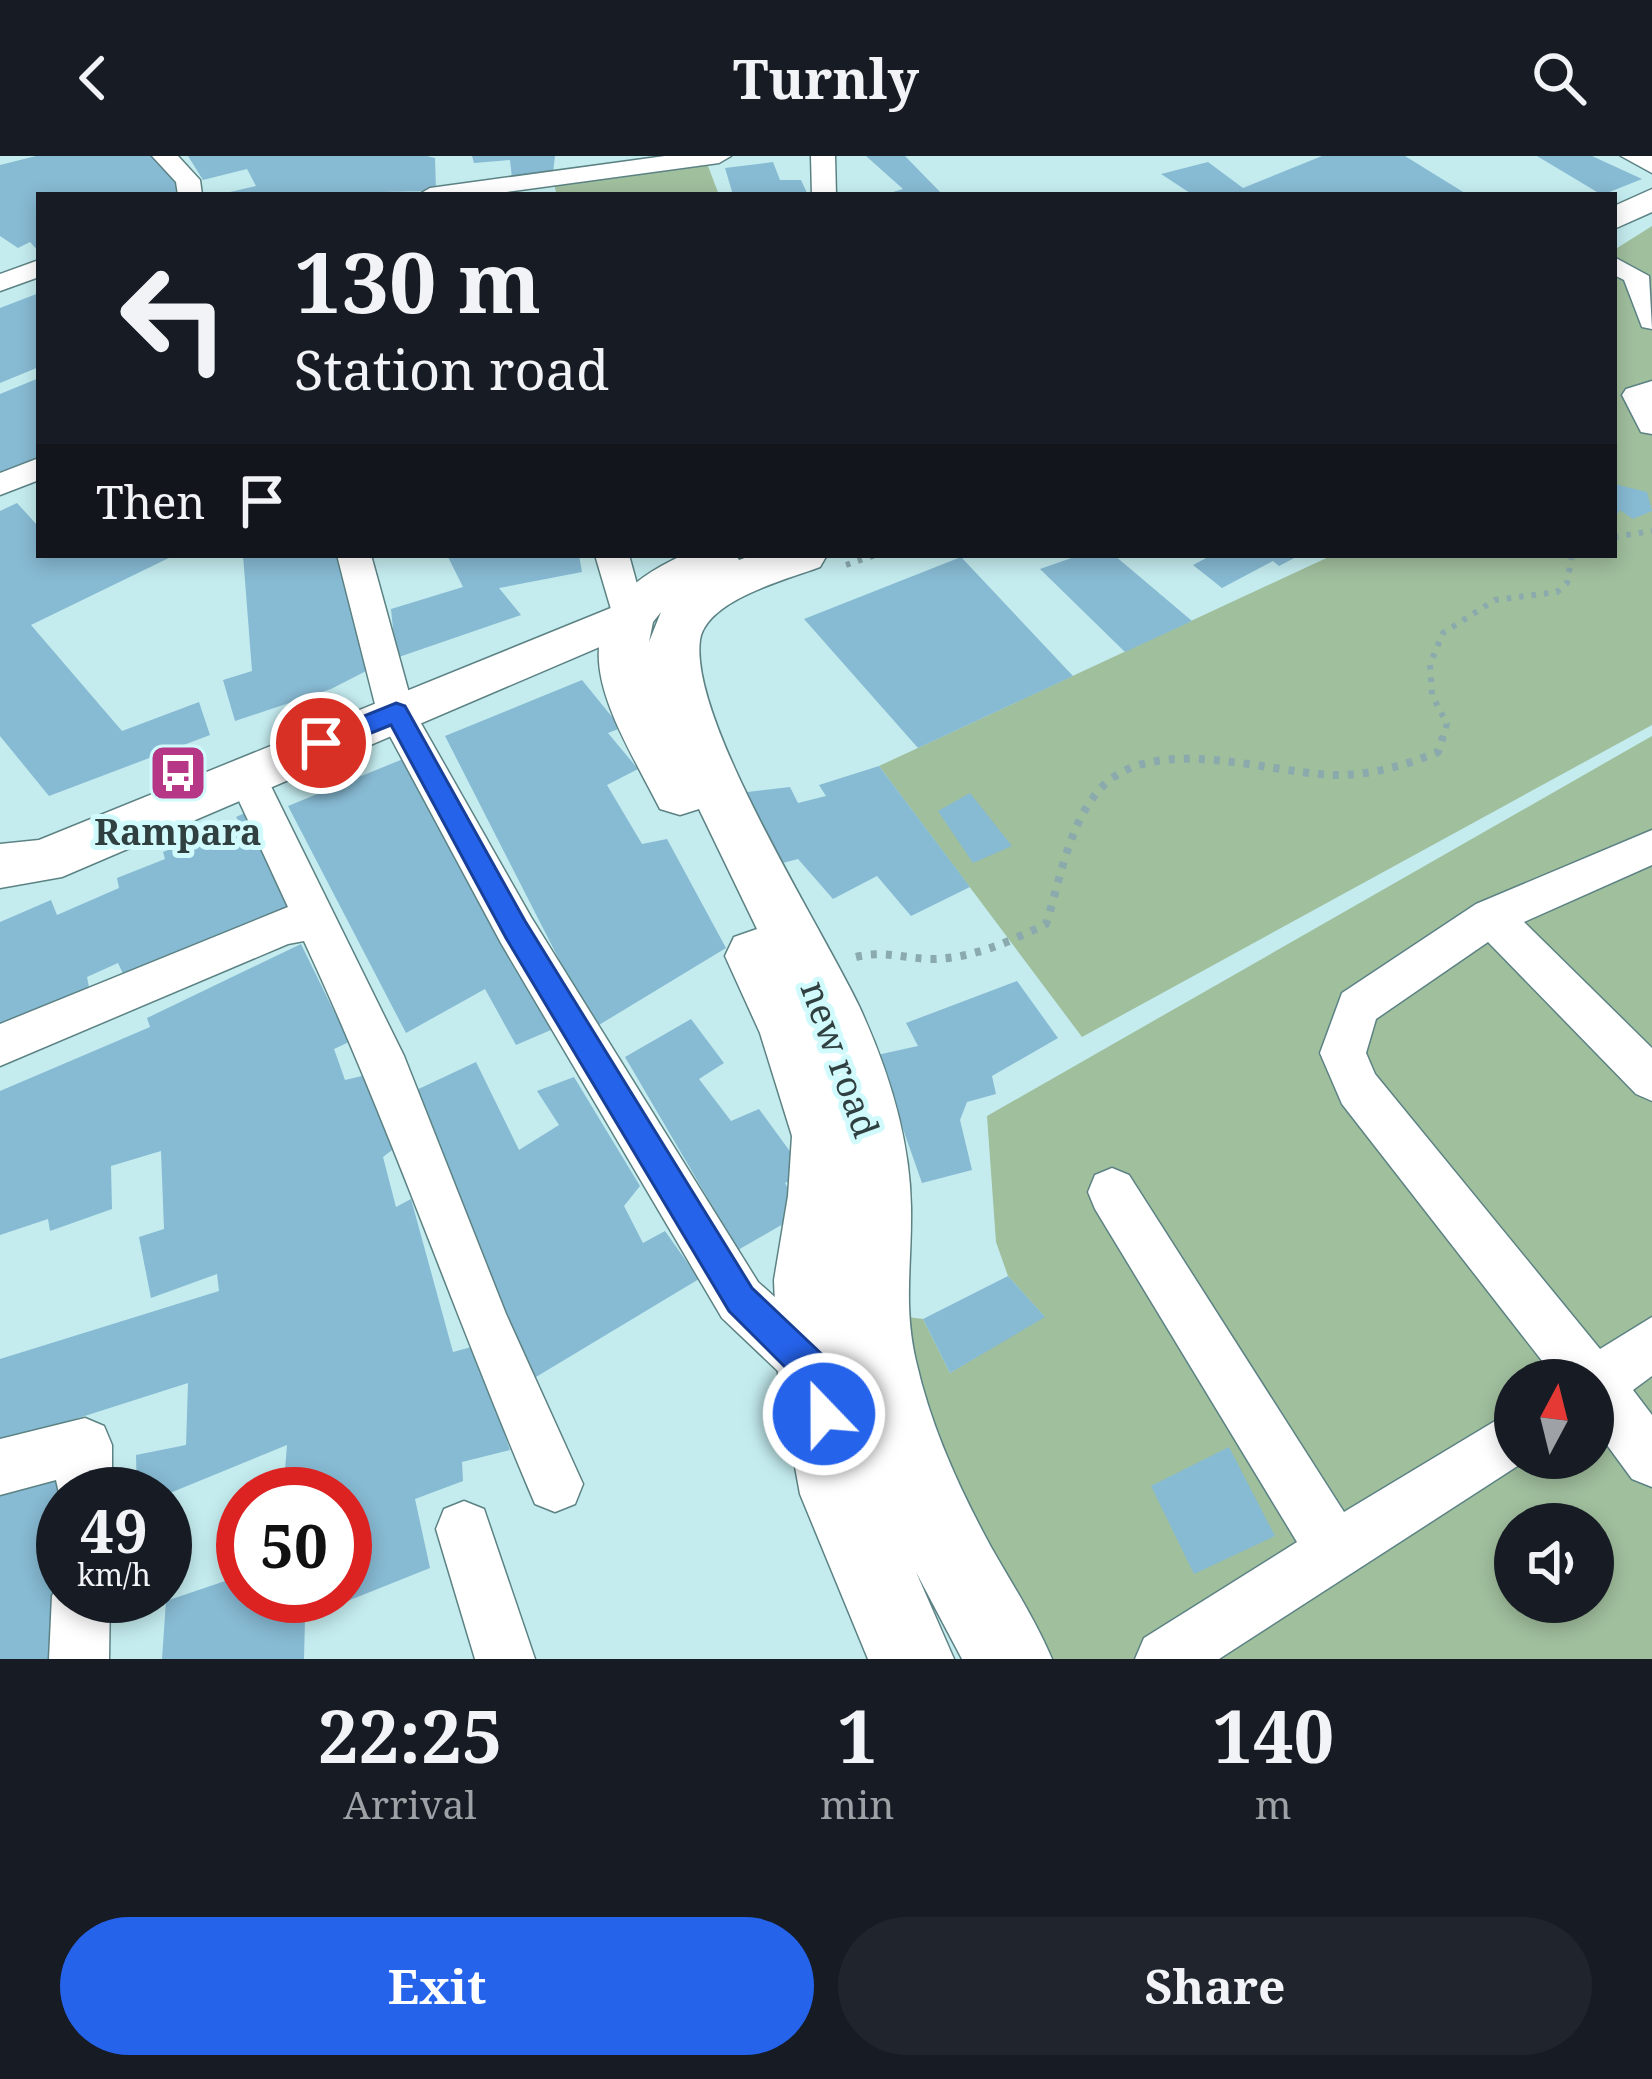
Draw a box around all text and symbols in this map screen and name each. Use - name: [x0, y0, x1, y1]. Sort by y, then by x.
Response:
- text: Turnly: [733, 41, 919, 115]
- icon: back: [60, 45, 126, 111]
- icon: search: [1526, 45, 1592, 111]
- text: 130 m: [294, 223, 541, 338]
- icon: left: [96, 240, 252, 396]
- text: Station road: [294, 332, 609, 406]
- icon: arrive: [229, 468, 295, 534]
- text: Then: [96, 471, 205, 532]
- pin: [270, 692, 372, 794]
- icon: arrive: [288, 710, 354, 776]
- bus stop icon: Rampara: [147, 742, 209, 804]
- place label: Rampara: [94, 807, 262, 856]
- street label: new road: [790, 974, 891, 1144]
- position arrow: [761, 1351, 887, 1477]
- north arrow: [1494, 1359, 1614, 1479]
- map controls: [1494, 1359, 1614, 1623]
- speed limit sign: 50: [216, 1467, 372, 1623]
- text: 49: [80, 1489, 148, 1571]
- button: sound: [1494, 1503, 1614, 1623]
- text: km/h: [77, 1554, 151, 1595]
- text: 22:25: [318, 1686, 502, 1784]
- text: 1: [837, 1686, 878, 1784]
- text: 140: [1212, 1686, 1334, 1784]
- text: Arrival: [343, 1777, 477, 1830]
- text: min: [820, 1777, 895, 1830]
- text: m: [1255, 1777, 1292, 1830]
- button: Exit: [60, 1917, 814, 2055]
- button: Share: [838, 1917, 1592, 2055]

